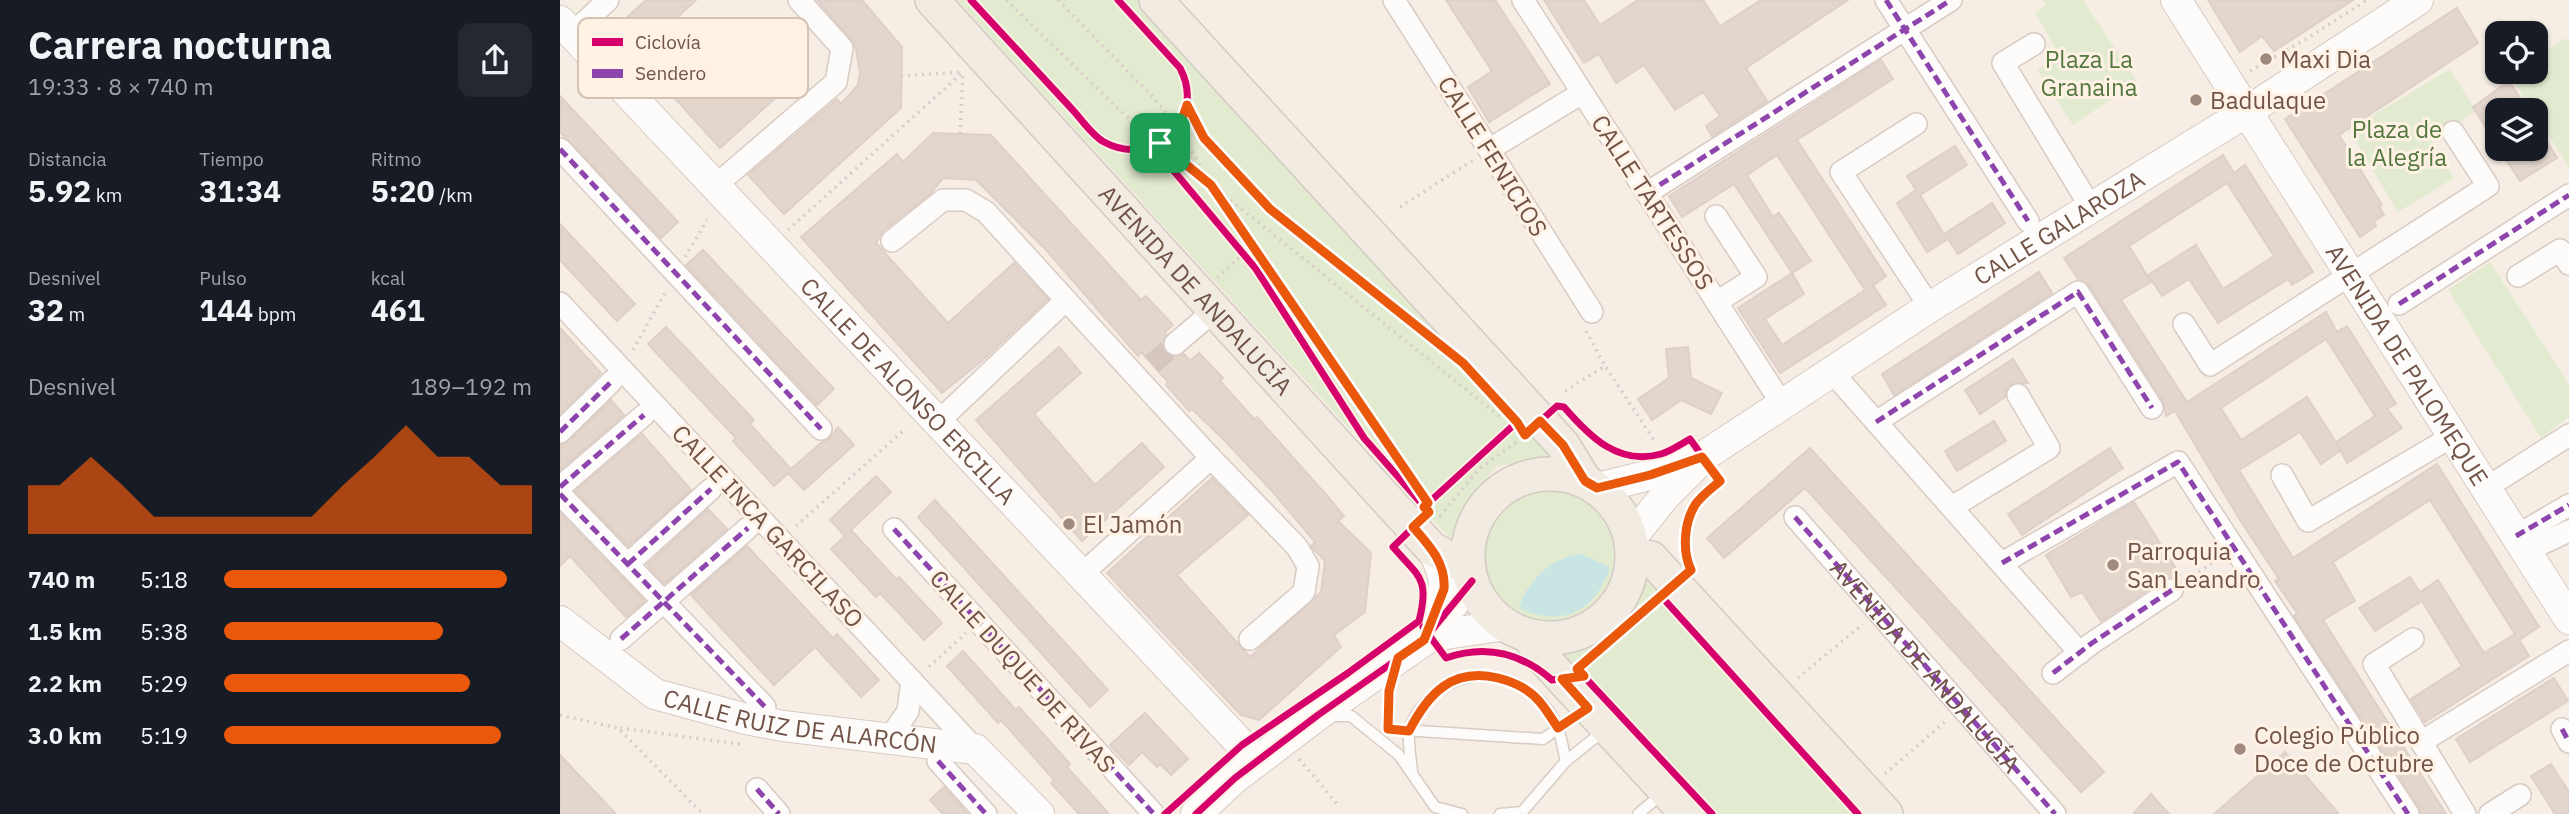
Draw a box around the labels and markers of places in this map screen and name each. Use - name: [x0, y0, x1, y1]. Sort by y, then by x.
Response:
- place label: Maxi Dia: [2280, 43, 2371, 75]
- marker: Maxi Dia: [2258, 51, 2274, 67]
- place label: Badulaque: [2210, 84, 2326, 116]
- marker: Badulaque: [2188, 92, 2204, 108]
- pin: [1130, 113, 1190, 173]
- place label: El Jamón: [1083, 508, 1182, 540]
- marker: El Jamón: [1061, 516, 1077, 532]
- place label: Parroquia San Leandro: [2127, 535, 2261, 595]
- marker: Parroquia San Leandro: [2105, 557, 2121, 573]
- place label: Colegio Público Doce de Octubre: [2254, 719, 2434, 779]
- marker: Colegio Público Doce de Octubre: [2232, 741, 2248, 757]

